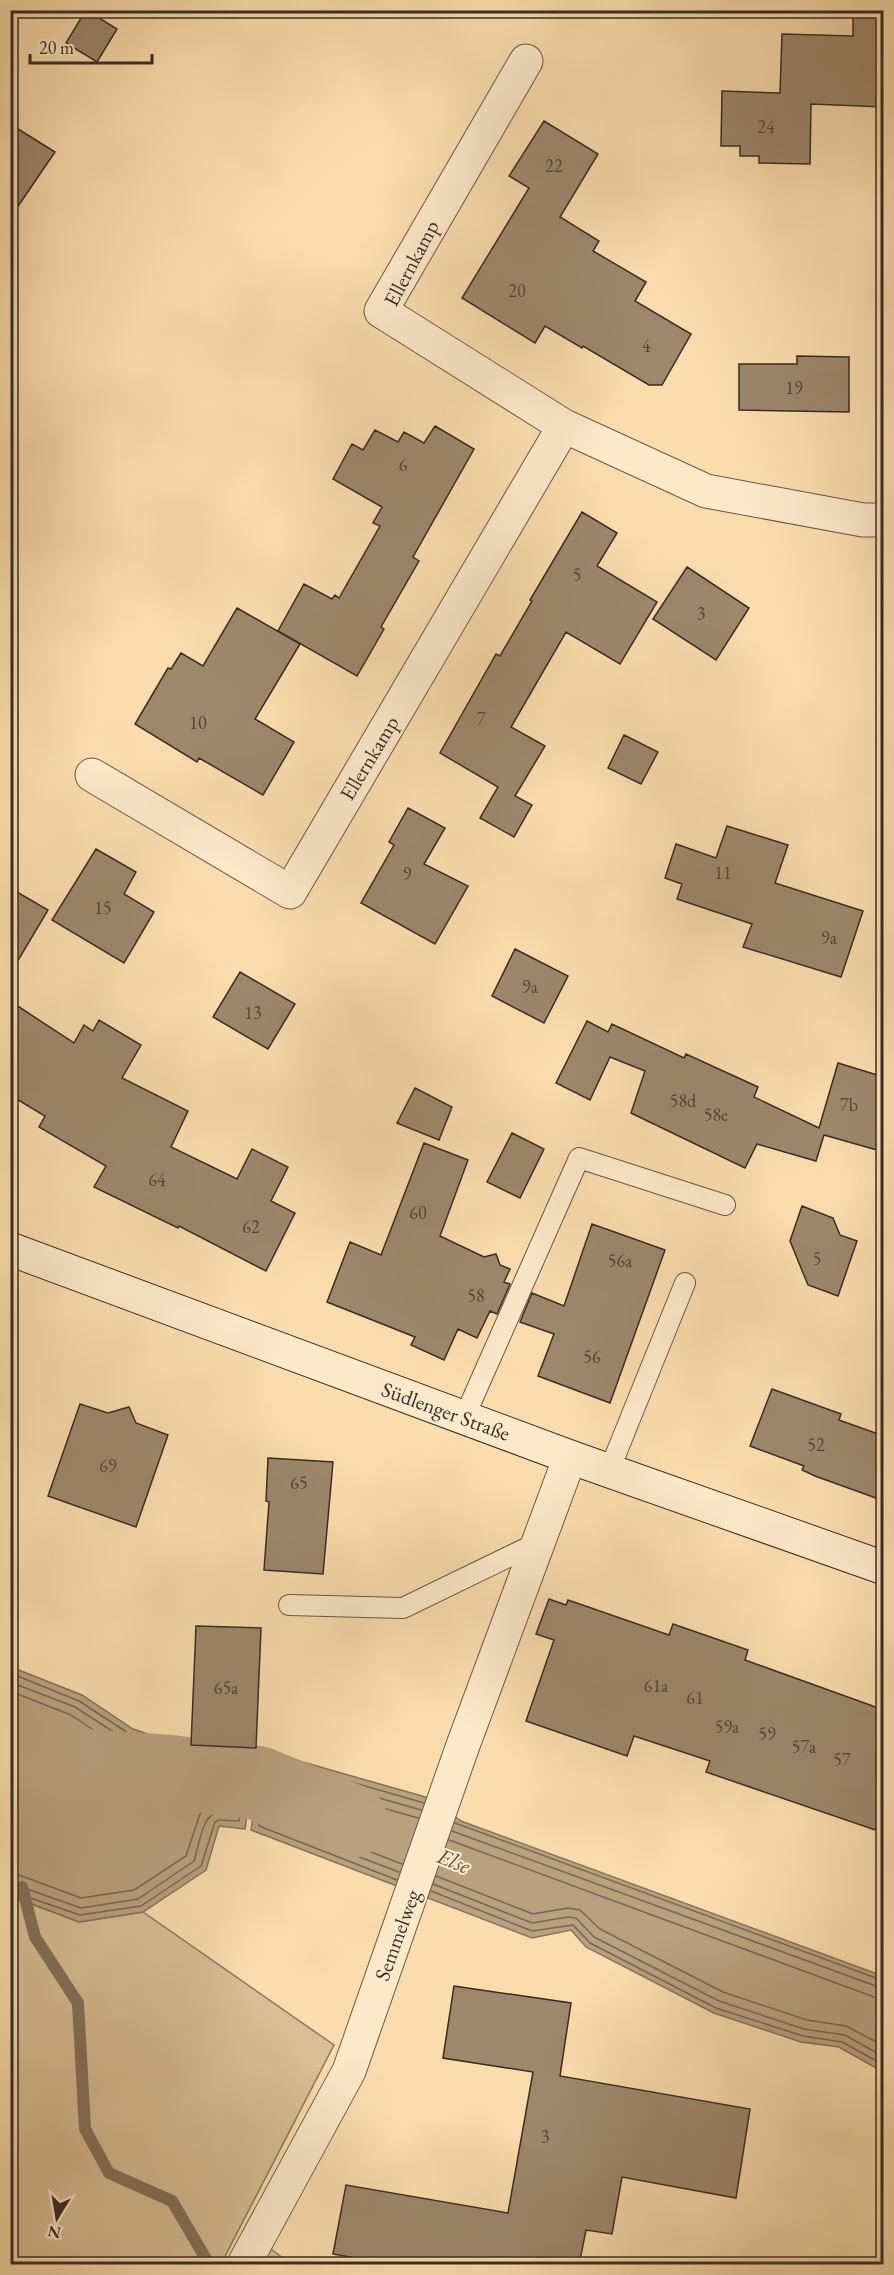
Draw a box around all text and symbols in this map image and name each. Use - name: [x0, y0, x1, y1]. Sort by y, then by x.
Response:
- scale bar: [30, 27, 152, 65]
- text: 20 m: [39, 36, 74, 59]
- house number: 24: [757, 115, 775, 138]
- house number: 22: [545, 154, 563, 177]
- street label: Ellernkamp: [377, 215, 445, 311]
- house number: 20: [508, 279, 526, 302]
- house number: 4: [642, 334, 651, 357]
- house number: 19: [785, 376, 803, 399]
- house number: 6: [399, 453, 408, 476]
- house number: 5: [573, 563, 581, 586]
- house number: 3: [697, 602, 705, 625]
- house number: 7: [477, 707, 486, 730]
- house number: 10: [189, 711, 207, 734]
- street label: Ellernkamp: [333, 711, 405, 805]
- house number: 11: [714, 861, 732, 884]
- house number: 9: [403, 862, 412, 885]
- house number: 15: [94, 896, 112, 919]
- house number: 9a: [821, 926, 838, 949]
- house number: 9a: [522, 975, 539, 998]
- house number: 13: [244, 1001, 262, 1024]
- house number: 58d: [670, 1089, 697, 1112]
- house number: 7b: [840, 1093, 858, 1116]
- house number: 58e: [704, 1103, 728, 1126]
- house number: 64: [148, 1168, 166, 1191]
- house number: 60: [409, 1201, 427, 1224]
- house number: 62: [242, 1215, 260, 1238]
- house number: 5: [813, 1247, 821, 1270]
- house number: 56a: [608, 1249, 633, 1272]
- house number: 58: [467, 1284, 485, 1307]
- house number: 56: [583, 1345, 601, 1368]
- street label: Südlenger Straße: [378, 1375, 514, 1447]
- house number: 52: [807, 1433, 825, 1456]
- house number: 69: [99, 1454, 117, 1477]
- house number: 65: [290, 1471, 308, 1494]
- house number: 61a: [644, 1674, 669, 1697]
- house number: 65a: [214, 1676, 239, 1699]
- house number: 61: [686, 1686, 704, 1709]
- house number: 59a: [715, 1715, 740, 1738]
- house number: 59: [758, 1722, 776, 1745]
- house number: 57a: [792, 1735, 817, 1758]
- house number: 57: [833, 1748, 851, 1771]
- water label: Else: [433, 1841, 475, 1881]
- street label: Semmelweg: [368, 1885, 426, 1984]
- house number: 3: [541, 2125, 549, 2148]
- north arrow: [27, 2188, 87, 2248]
- text: N: [46, 2221, 63, 2244]

